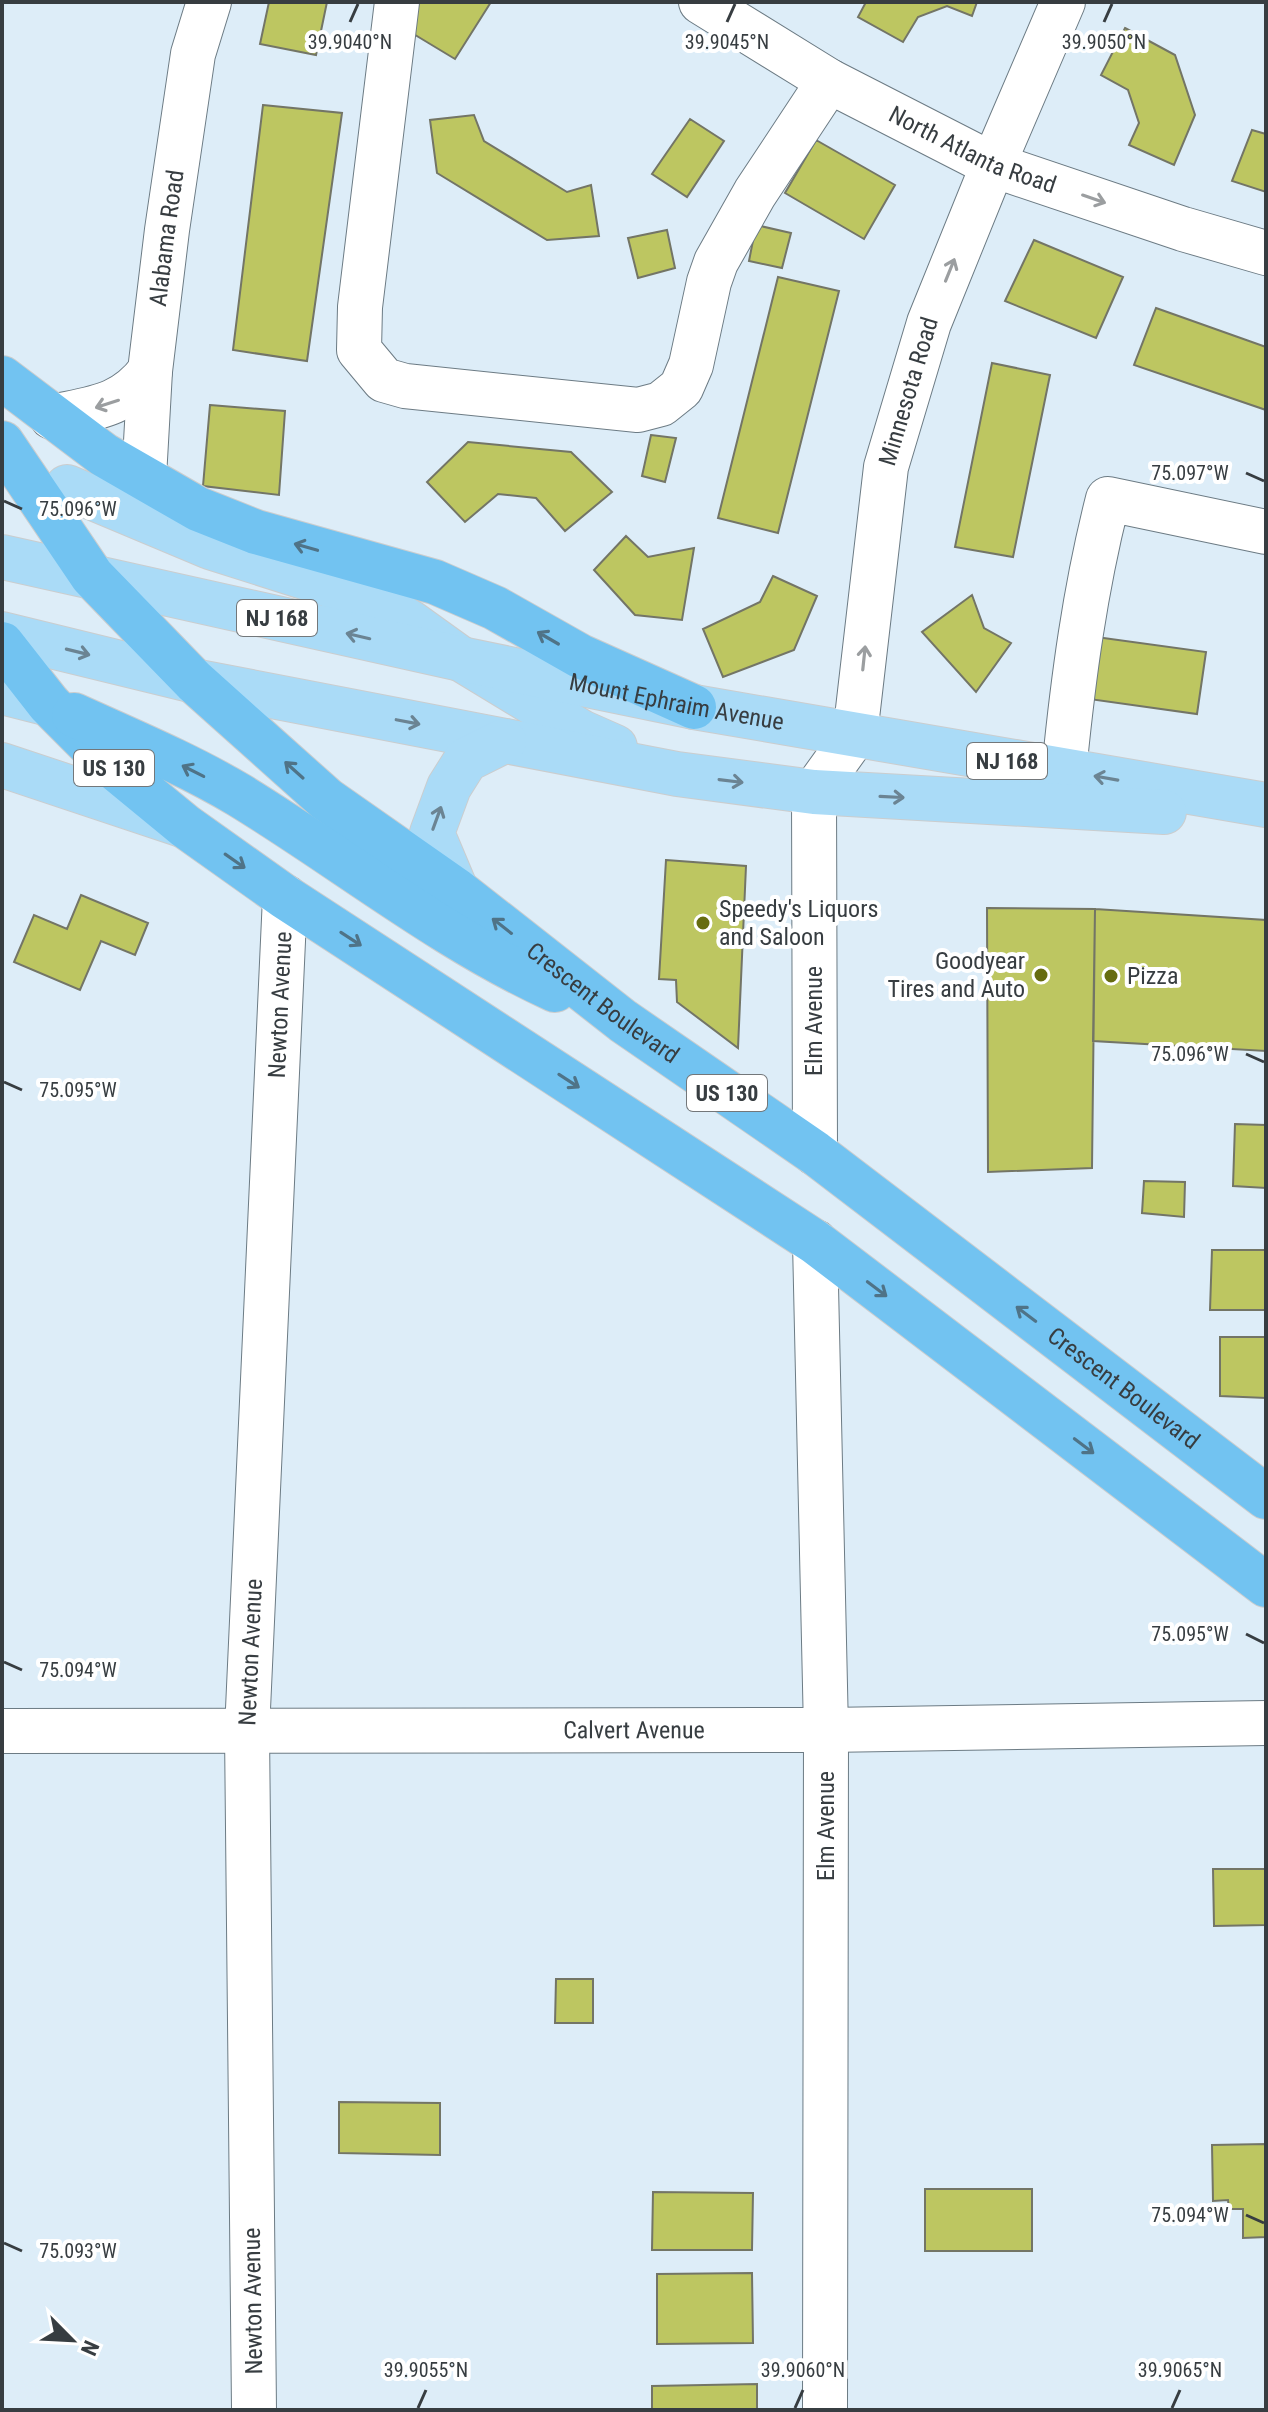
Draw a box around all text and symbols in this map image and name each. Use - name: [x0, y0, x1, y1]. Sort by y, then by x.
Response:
- text: 39.9040°N: [308, 30, 392, 54]
- text: 39.9045°N: [685, 30, 769, 54]
- text: 39.9050°N: [1062, 30, 1146, 54]
- street label: North Atlanta Road: [884, 100, 1060, 199]
- street label: Alabama Road: [144, 168, 190, 308]
- one-way arrow: [1082, 193, 1107, 208]
- one-way arrow: [944, 258, 959, 283]
- street label: Minnesota Road: [873, 314, 944, 469]
- one-way arrow: [94, 397, 120, 412]
- text: 75.097°W: [1151, 461, 1229, 485]
- text: 75.096°W: [39, 497, 117, 521]
- one-way arrow: [293, 538, 319, 553]
- road number: NJ 168: [237, 600, 317, 636]
- one-way arrow: [345, 628, 371, 643]
- one-way arrow: [537, 630, 560, 646]
- one-way arrow: [857, 645, 872, 672]
- one-way arrow: [64, 646, 90, 661]
- street label: Mount Ephraim Avenue: [567, 668, 786, 736]
- one-way arrow: [395, 716, 420, 731]
- road number: NJ 168: [967, 743, 1047, 779]
- road number: US 130: [74, 750, 154, 786]
- one-way arrow: [285, 762, 305, 780]
- one-way arrow: [182, 763, 206, 779]
- one-way arrow: [1094, 770, 1119, 785]
- one-way arrow: [717, 774, 744, 789]
- one-way arrow: [878, 789, 905, 804]
- one-way arrow: [431, 806, 446, 831]
- one-way arrow: [224, 853, 246, 869]
- place label: Speedy's Liquors and Saloon: [719, 895, 878, 951]
- marker: Speedy's Liquors and Saloon: [694, 914, 712, 932]
- one-way arrow: [492, 918, 513, 935]
- street label: Newton Avenue: [263, 931, 297, 1079]
- one-way arrow: [339, 931, 361, 948]
- street label: Crescent Boulevard: [521, 937, 684, 1069]
- place label: Goodyear Tires and Auto: [887, 947, 1025, 1003]
- place label: Pizza: [1127, 962, 1178, 990]
- street label: Elm Avenue: [800, 966, 828, 1076]
- marker: Goodyear Tires and Auto: [1032, 966, 1050, 984]
- marker: Pizza: [1102, 967, 1120, 985]
- text: 75.096°W: [1151, 1042, 1229, 1066]
- one-way arrow: [557, 1073, 579, 1090]
- road number: US 130: [687, 1075, 767, 1111]
- text: 75.095°W: [39, 1078, 117, 1102]
- one-way arrow: [866, 1280, 887, 1297]
- one-way arrow: [1016, 1306, 1037, 1323]
- street label: Crescent Boulevard: [1042, 1322, 1205, 1455]
- one-way arrow: [1073, 1438, 1094, 1455]
- street label: Newton Avenue: [233, 1578, 268, 1726]
- text: 75.095°W: [1151, 1622, 1229, 1646]
- text: 75.094°W: [39, 1658, 117, 1682]
- street label: Calvert Avenue: [563, 1716, 705, 1744]
- street label: Elm Avenue: [812, 1771, 840, 1881]
- text: 75.094°W: [1151, 2203, 1229, 2227]
- street label: Newton Avenue: [238, 2227, 268, 2375]
- text: 75.093°W: [39, 2239, 117, 2263]
- north arrow: [32, 2300, 112, 2380]
- text: N: [76, 2337, 104, 2359]
- text: 39.9055°N: [384, 2358, 468, 2382]
- text: 39.9060°N: [761, 2358, 845, 2382]
- text: 39.9065°N: [1138, 2358, 1222, 2382]

